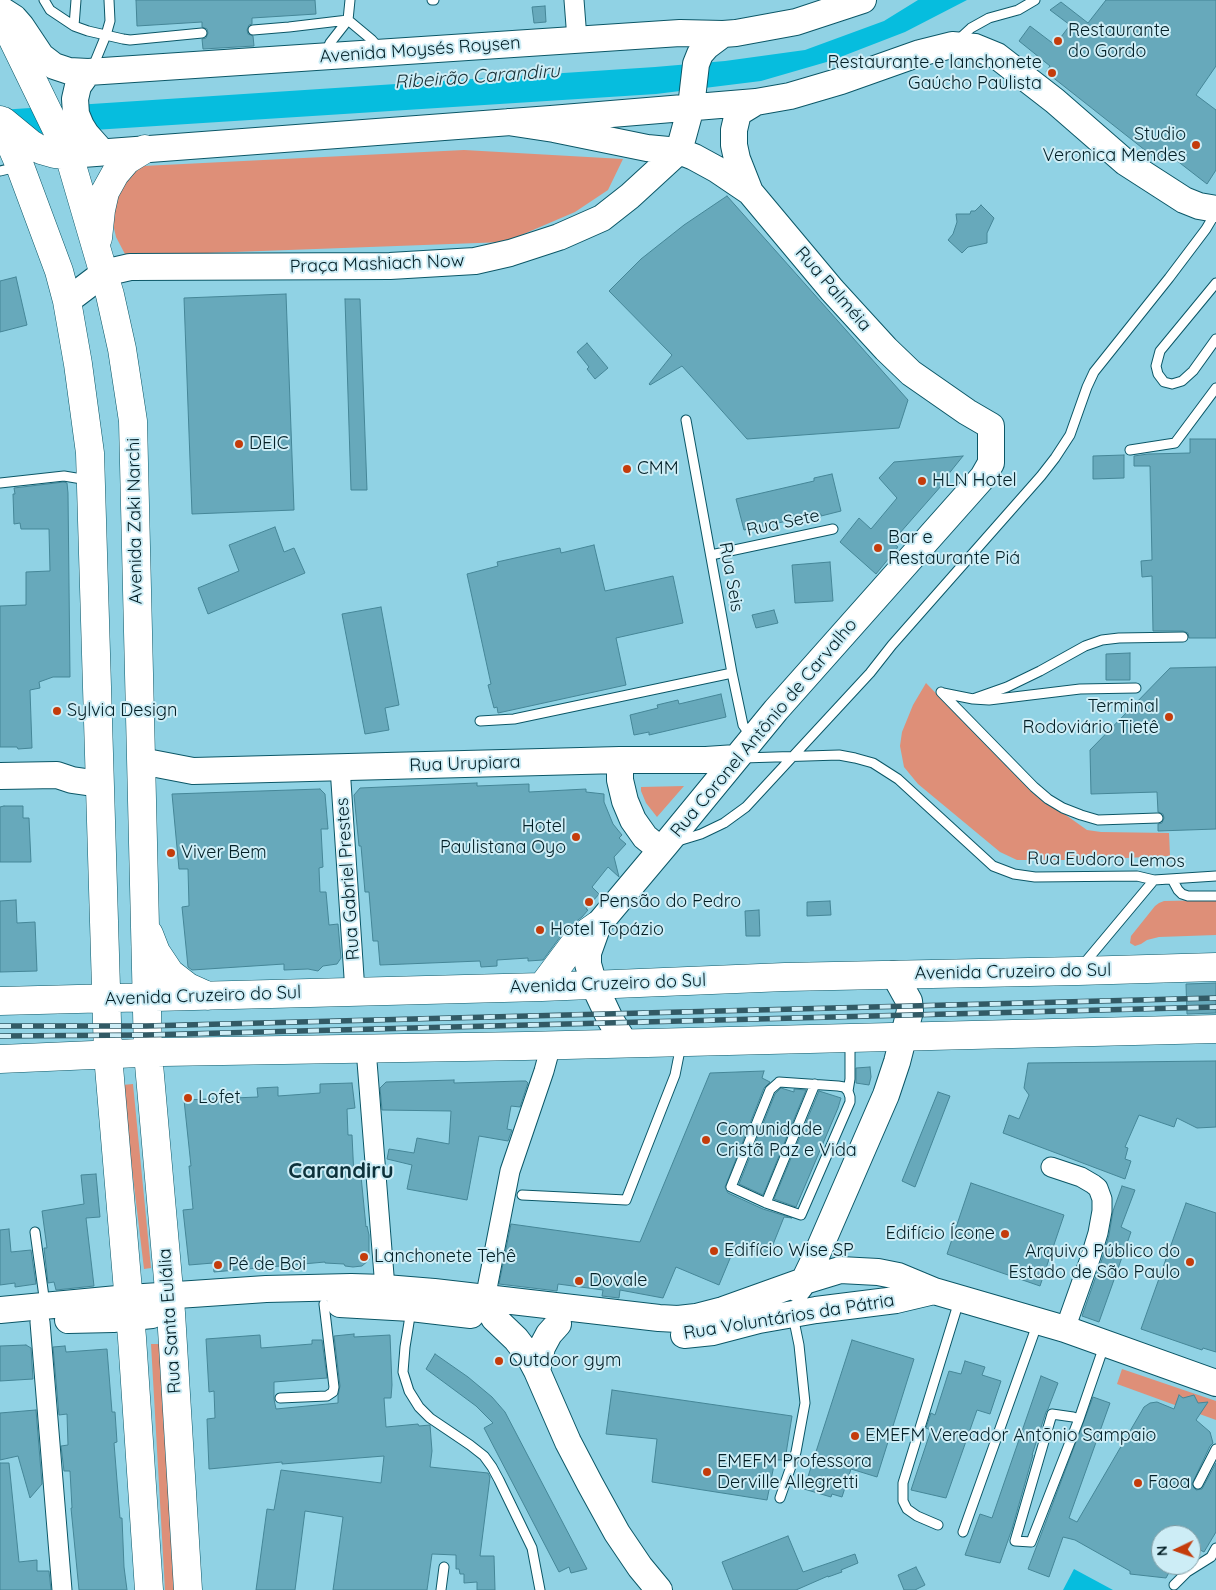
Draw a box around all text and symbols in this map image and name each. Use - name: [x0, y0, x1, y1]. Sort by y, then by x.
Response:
- place label: Restaurante do Gordo: [1068, 20, 1170, 62]
- street label: Avenida Moysés Roysen: [319, 32, 521, 68]
- marker: Restaurante do Gordo: [1052, 35, 1064, 47]
- place label: Restaurante e lanchonete Gaúcho Paulista: [828, 52, 1042, 94]
- water label: Ribeirão Carandiru: [394, 60, 560, 94]
- marker: Restaurante e lanchonete Gaúcho Paulista: [1046, 67, 1058, 79]
- place label: Studio Veronica Mendes: [1042, 124, 1186, 166]
- marker: Studio Veronica Mendes: [1190, 139, 1202, 151]
- street label: Rua Palméia: [790, 242, 876, 336]
- street label: Praça Mashiach Now: [289, 250, 465, 278]
- place label: DEIC: [249, 433, 288, 455]
- street label: Avenida Zaki Narchi: [123, 438, 147, 604]
- marker: DEIC: [233, 438, 245, 450]
- place label: CMM: [637, 458, 679, 480]
- marker: CMM: [621, 463, 633, 475]
- place label: HLN Hotel: [932, 470, 1017, 492]
- marker: HLN Hotel: [916, 475, 928, 487]
- street label: Rua Sete: [744, 505, 822, 541]
- place label: Bar e Restaurante Piá: [888, 527, 1020, 570]
- street label: Rua Seis: [714, 540, 748, 614]
- marker: Bar e Restaurante Piá: [872, 542, 884, 554]
- street label: Rua Coronel Antônio de Carvalho: [666, 614, 862, 842]
- place label: Terminal Rodoviário Tietê: [1023, 696, 1159, 739]
- place label: Sylvia Design: [67, 700, 177, 722]
- marker: Sylvia Design: [51, 705, 63, 717]
- marker: Terminal Rodoviário Tietê: [1163, 711, 1175, 723]
- street label: Rua Urupiara: [409, 751, 521, 777]
- street label: Rua Gabriel Prestes: [332, 797, 364, 961]
- place label: Hotel Paulistana Oyo: [440, 816, 566, 859]
- marker: Hotel Paulistana Oyo: [570, 831, 582, 843]
- place label: Viver Bem: [181, 842, 267, 864]
- marker: Viver Bem: [165, 847, 177, 859]
- street label: Rua Eudoro Lemos: [1027, 848, 1185, 872]
- place label: Pensão do Pedro: [599, 891, 741, 913]
- marker: Pensão do Pedro: [583, 896, 595, 908]
- place label: Hotel Topázio: [550, 919, 664, 941]
- marker: Hotel Topázio: [534, 924, 546, 936]
- street label: Avenida Cruzeiro do Sul: [915, 959, 1111, 985]
- street label: Avenida Cruzeiro do Sul: [509, 970, 707, 998]
- street label: Avenida Cruzeiro do Sul: [104, 982, 302, 1010]
- place label: Lofet: [198, 1087, 241, 1109]
- marker: Lofet: [182, 1092, 194, 1104]
- place label: Comunidade Cristã Paz e Vida: [716, 1119, 857, 1162]
- marker: Comunidade Cristã Paz e Vida: [700, 1134, 712, 1146]
- district label: Carandiru: [288, 1158, 394, 1184]
- place label: Edifício Ícone: [886, 1223, 995, 1245]
- marker: Edifício Ícone: [999, 1228, 1011, 1240]
- place label: Edifício Wise SP: [724, 1240, 854, 1262]
- place label: Arquivo Público do Estado de São Paulo: [1008, 1241, 1180, 1284]
- marker: Edifício Wise SP: [708, 1245, 720, 1257]
- place label: Lanchonete Tehê: [374, 1246, 516, 1268]
- street label: Rua Santa Eulália: [154, 1248, 186, 1394]
- marker: Lanchonete Tehê: [358, 1251, 370, 1263]
- place label: Pé de Boi: [228, 1254, 306, 1276]
- marker: Arquivo Público do Estado de São Paulo: [1184, 1256, 1196, 1268]
- marker: Pé de Boi: [212, 1259, 224, 1271]
- place label: Dovale: [589, 1270, 647, 1292]
- marker: Dovale: [573, 1275, 585, 1287]
- street label: Rua Voluntários da Pátria: [682, 1290, 896, 1344]
- place label: Outdoor gym: [509, 1350, 621, 1372]
- marker: Outdoor gym: [493, 1355, 505, 1367]
- place label: EMEFM Vereador Antõnio Sampaio: [865, 1425, 1156, 1447]
- marker: EMEFM Vereador Antõnio Sampaio: [849, 1430, 861, 1442]
- place label: EMEFM Professora Derville Allegretti: [717, 1451, 872, 1494]
- marker: EMEFM Professora Derville Allegretti: [701, 1466, 713, 1478]
- place label: Faoa: [1148, 1472, 1191, 1494]
- marker: Faoa: [1132, 1477, 1144, 1489]
- north arrow: [1151, 1525, 1201, 1575]
- text: N: [1153, 1545, 1171, 1556]

